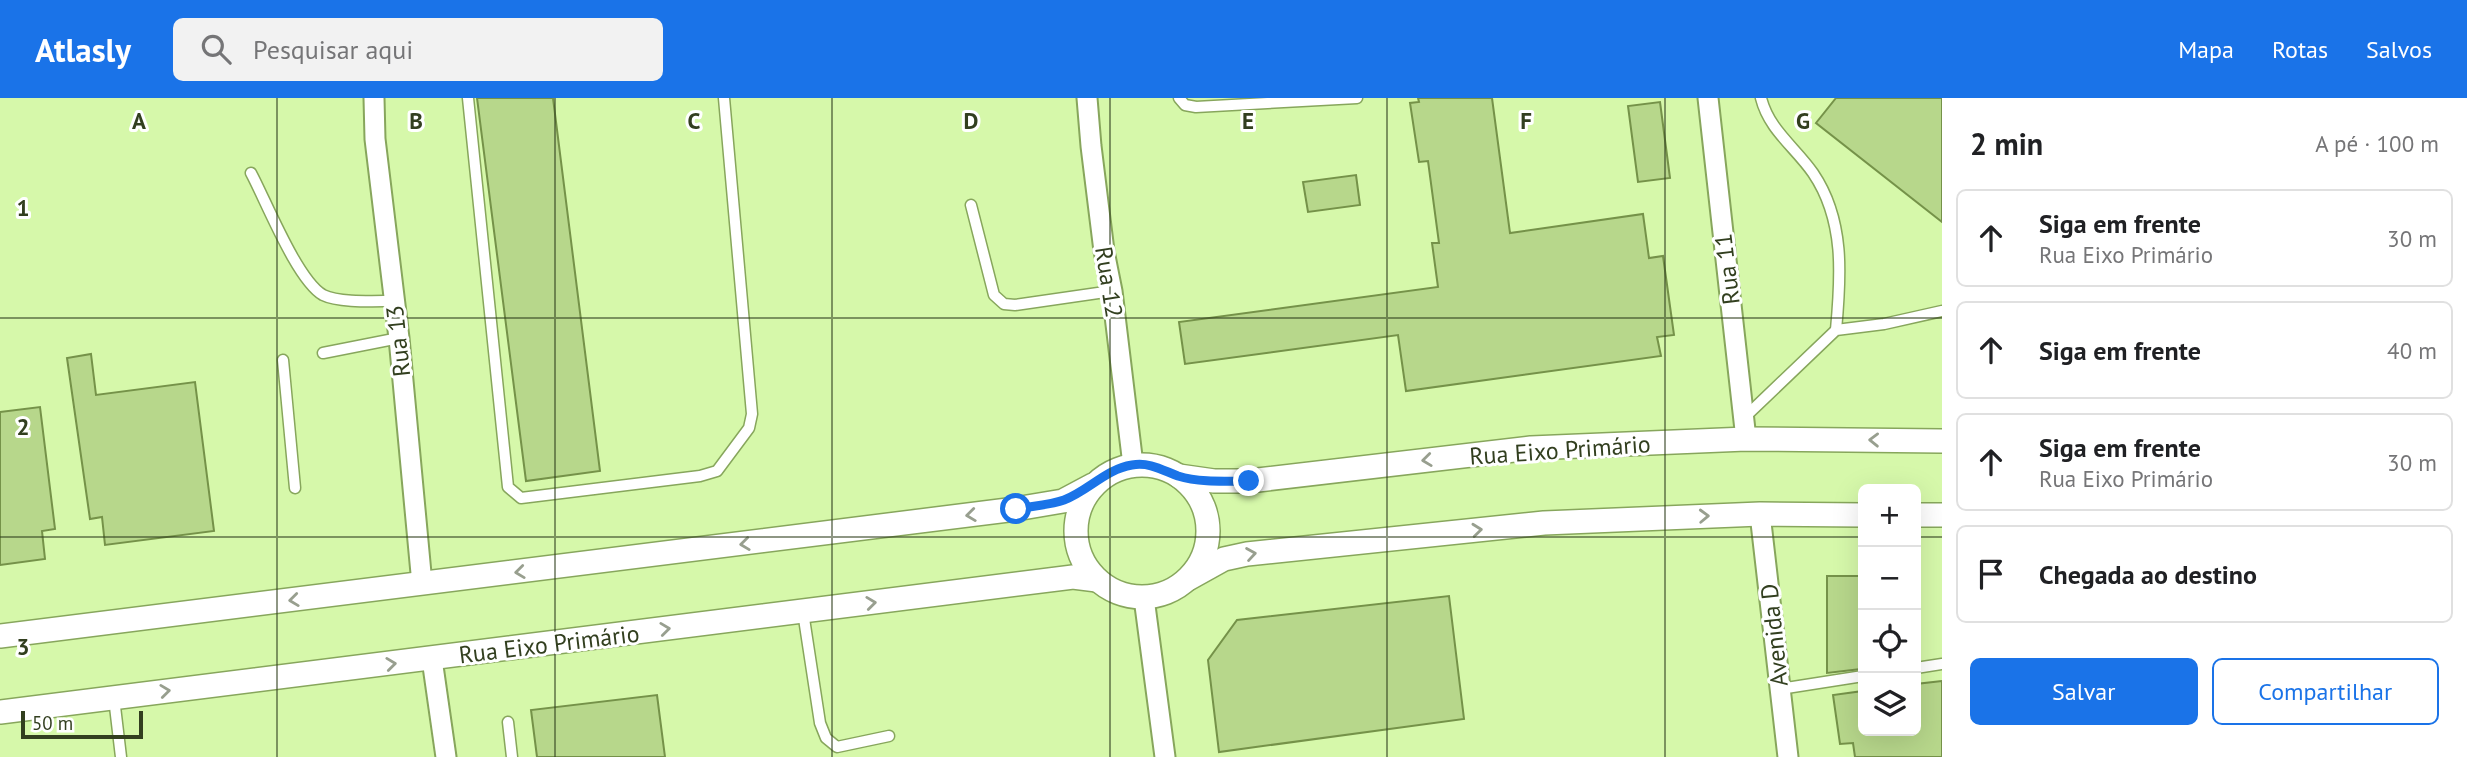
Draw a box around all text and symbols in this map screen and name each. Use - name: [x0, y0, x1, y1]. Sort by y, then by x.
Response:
- search box: [173, 18, 663, 81]
- text: Atlasly: [35, 28, 131, 71]
- icon: search: [197, 30, 235, 68]
- text: Pesquisar aqui: [253, 33, 413, 66]
- text: Mapa: [2178, 34, 2234, 65]
- text: Rotas: [2272, 34, 2328, 65]
- text: Salvos: [2366, 34, 2432, 65]
- text: A: [132, 106, 146, 135]
- text: B: [409, 106, 423, 135]
- text: C: [688, 106, 701, 135]
- text: D: [964, 106, 978, 135]
- text: E: [1242, 106, 1254, 135]
- text: F: [1520, 106, 1532, 135]
- text: G: [1796, 106, 1810, 135]
- text: 2 min: [1970, 124, 2043, 163]
- text: A pé · 100 m: [2315, 129, 2439, 158]
- text: 1: [16, 193, 30, 222]
- text: Siga em frente: [2039, 207, 2201, 240]
- icon: ahead: [1972, 219, 2010, 257]
- text: 30 m: [2387, 224, 2437, 253]
- street label: Rua 11: [1707, 232, 1747, 306]
- text: Rua Eixo Primário: [2039, 240, 2213, 269]
- street label: Rua 12: [1088, 244, 1130, 320]
- street label: Rua 13: [379, 304, 417, 378]
- icon: ahead: [1972, 331, 2010, 369]
- text: Siga em frente: [2039, 334, 2201, 367]
- text: 40 m: [2387, 336, 2437, 365]
- text: 2: [16, 412, 30, 441]
- street label: Rua Eixo Primário: [1468, 428, 1652, 472]
- text: Siga em frente: [2039, 431, 2201, 464]
- one-way arrow: [1868, 433, 1879, 448]
- icon: ahead: [1972, 443, 2010, 481]
- text: 30 m: [2387, 448, 2437, 477]
- one-way arrow: [1421, 453, 1432, 468]
- text: Rua Eixo Primário: [2039, 464, 2213, 493]
- route end: [1233, 465, 1264, 496]
- map controls: [1858, 484, 1921, 736]
- button: +: [1858, 484, 1921, 547]
- route start: [1000, 493, 1031, 524]
- one-way arrow: [965, 507, 977, 522]
- one-way arrow: [1699, 509, 1710, 524]
- one-way arrow: [1472, 523, 1483, 538]
- one-way arrow: [740, 536, 751, 551]
- one-way arrow: [1245, 547, 1257, 562]
- button: −: [1858, 547, 1921, 610]
- icon: arrive: [1972, 555, 2010, 593]
- text: Chegada ao destino: [2039, 558, 2257, 591]
- one-way arrow: [514, 565, 526, 580]
- street label: Avenida D: [1753, 582, 1795, 688]
- one-way arrow: [288, 593, 300, 608]
- one-way arrow: [865, 595, 877, 610]
- button: locate: [1858, 610, 1921, 673]
- street label: Rua Eixo Primário: [457, 618, 641, 670]
- one-way arrow: [659, 621, 671, 636]
- text: 3: [16, 632, 30, 661]
- one-way arrow: [385, 656, 397, 671]
- button: Salvar: [1970, 658, 2198, 725]
- button: Compartilhar: [2212, 658, 2439, 725]
- button: layers: [1858, 673, 1921, 736]
- one-way arrow: [159, 684, 171, 699]
- scale bar: [21, 708, 144, 740]
- text: 50 m: [32, 711, 73, 735]

